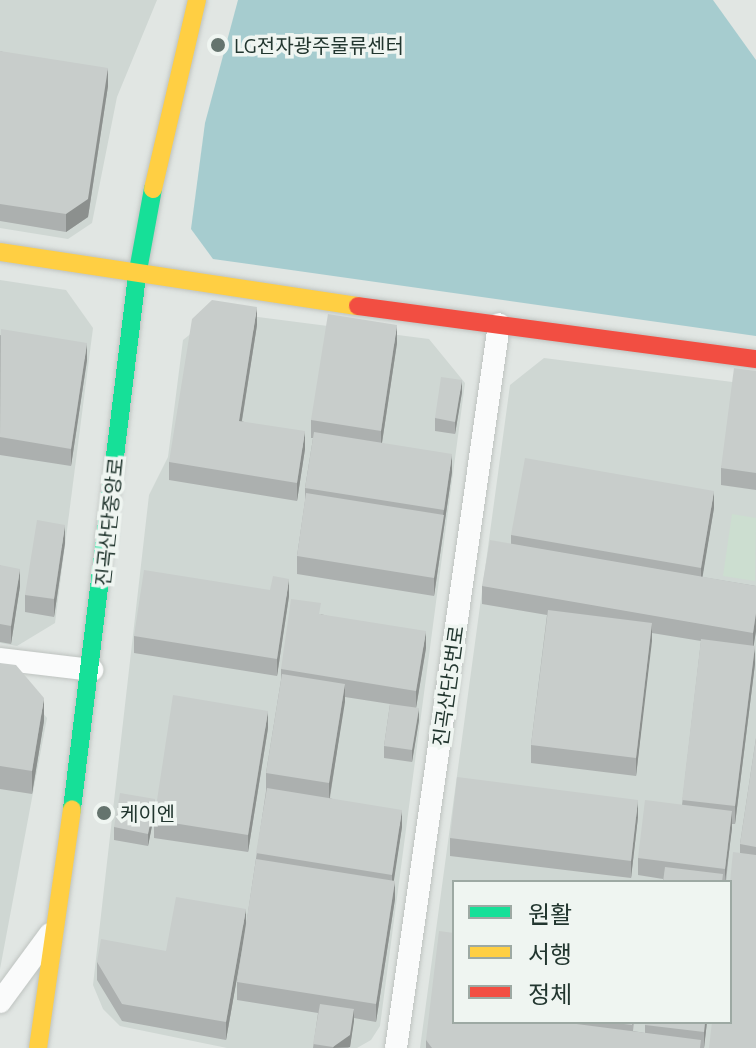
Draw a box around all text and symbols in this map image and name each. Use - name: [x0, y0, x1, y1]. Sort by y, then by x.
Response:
- place label: LG전자광주물류센터: [234, 33, 404, 57]
- marker: LG전자광주물류센터: [209, 36, 227, 54]
- street label: 진곡산단중앙로: [90, 457, 128, 587]
- street label: 진곡산단5번로: [428, 624, 468, 748]
- place label: 케이엔: [120, 801, 175, 825]
- marker: 케이엔: [95, 804, 113, 822]
- legend: [452, 880, 732, 1024]
- text: 원활: [528, 901, 572, 928]
- text: 서행: [528, 941, 572, 968]
- text: 정체: [528, 981, 572, 1008]

